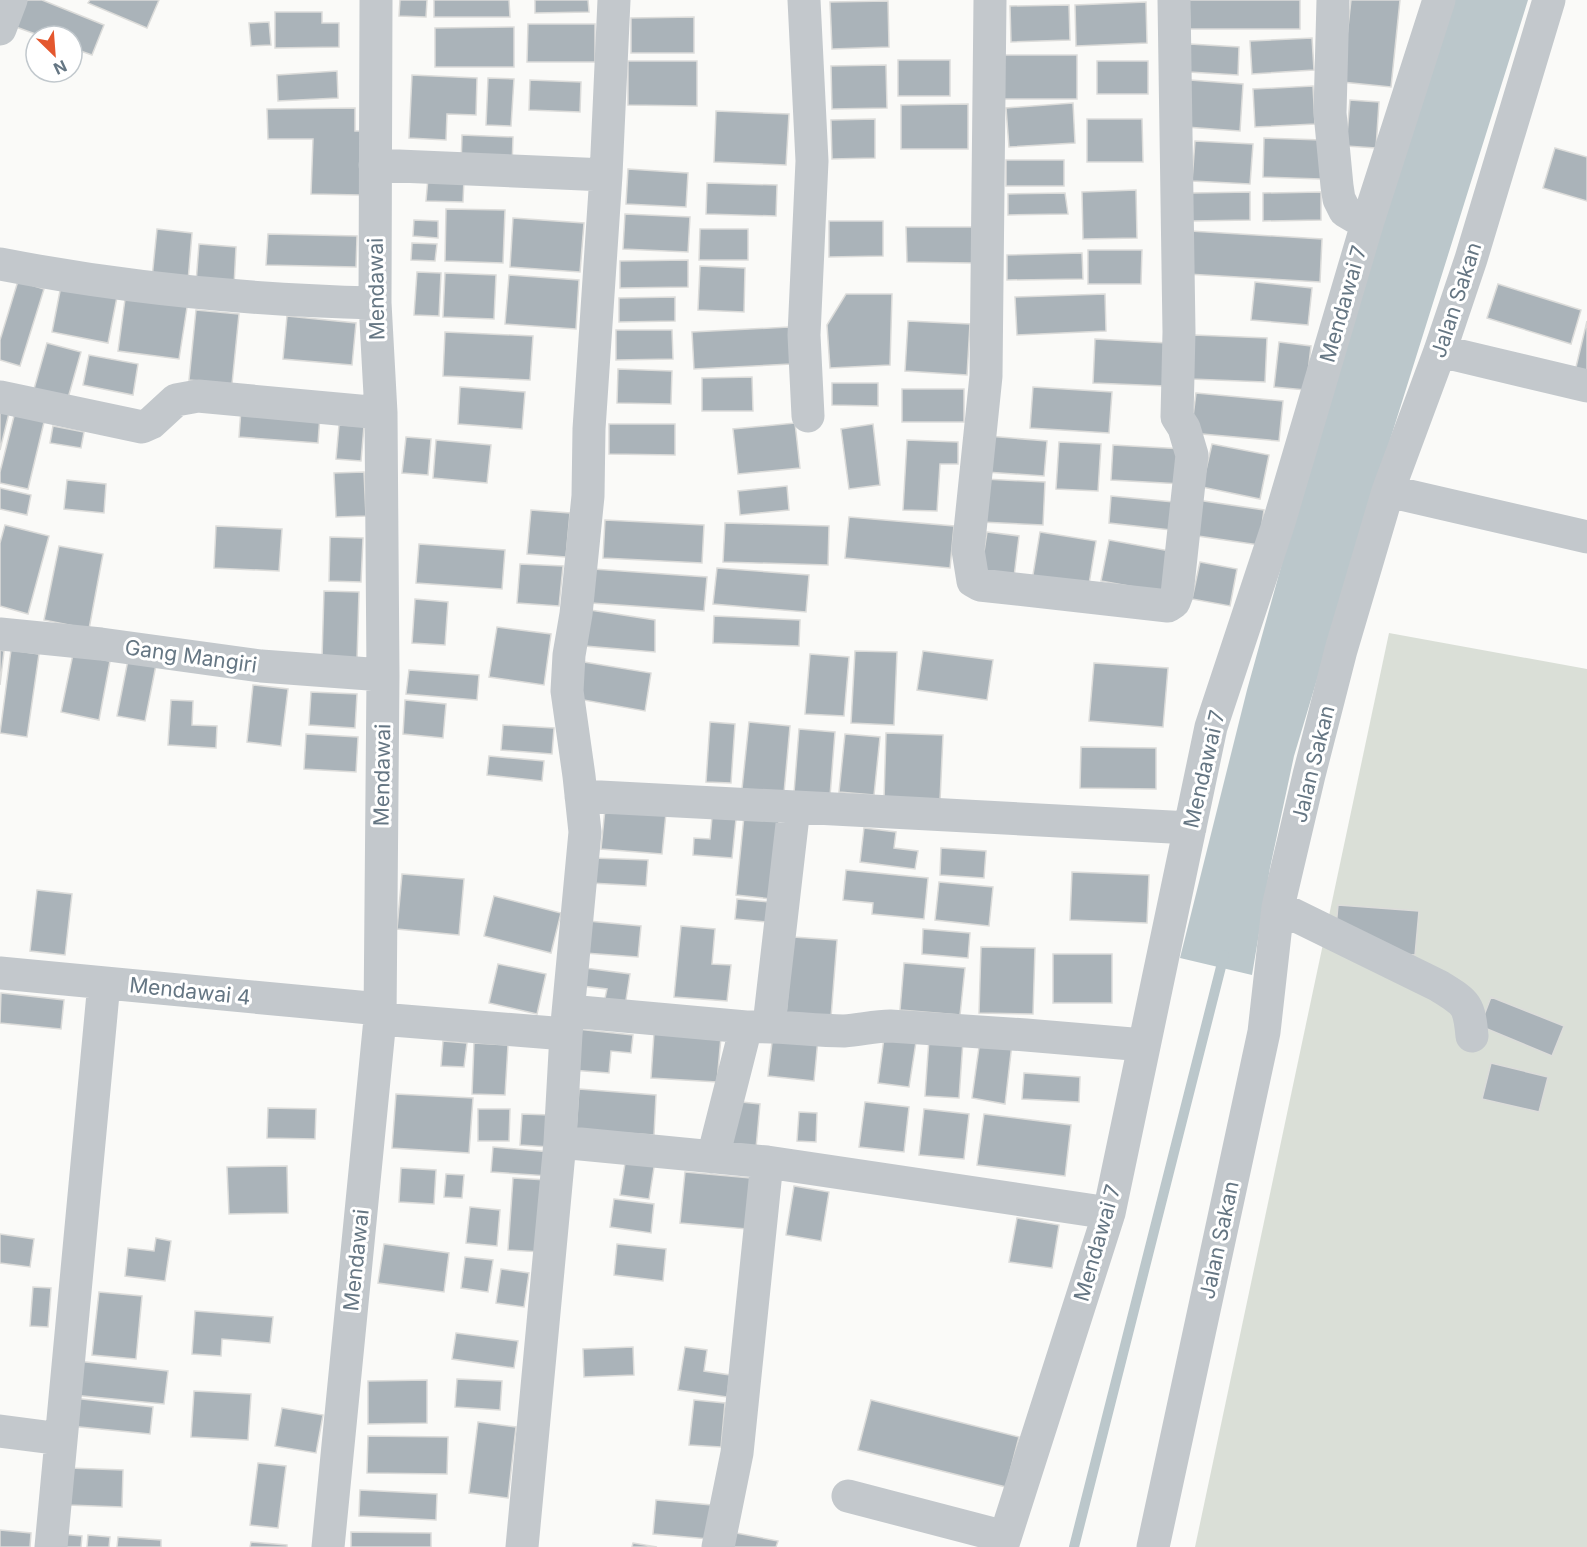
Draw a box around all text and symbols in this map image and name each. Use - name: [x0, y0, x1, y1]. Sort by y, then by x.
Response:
- north arrow: [24, 24, 84, 84]
- text: N: [51, 56, 70, 79]
- street label: Mendawai: [363, 238, 389, 340]
- street label: Jalan Sakan: [1426, 239, 1486, 361]
- street label: Mendawai 7: [1314, 243, 1372, 365]
- street label: Gang Mangiri: [123, 634, 259, 678]
- street label: Jalan Sakan: [1286, 703, 1340, 825]
- street label: Mendawai 7: [1178, 708, 1230, 830]
- street label: Mendawai: [369, 724, 395, 826]
- street label: Mendawai 4: [128, 972, 252, 1010]
- street label: Jalan Sakan: [1194, 1179, 1244, 1301]
- street label: Mendawai 7: [1068, 1182, 1126, 1304]
- street label: Mendawai: [338, 1208, 374, 1312]

